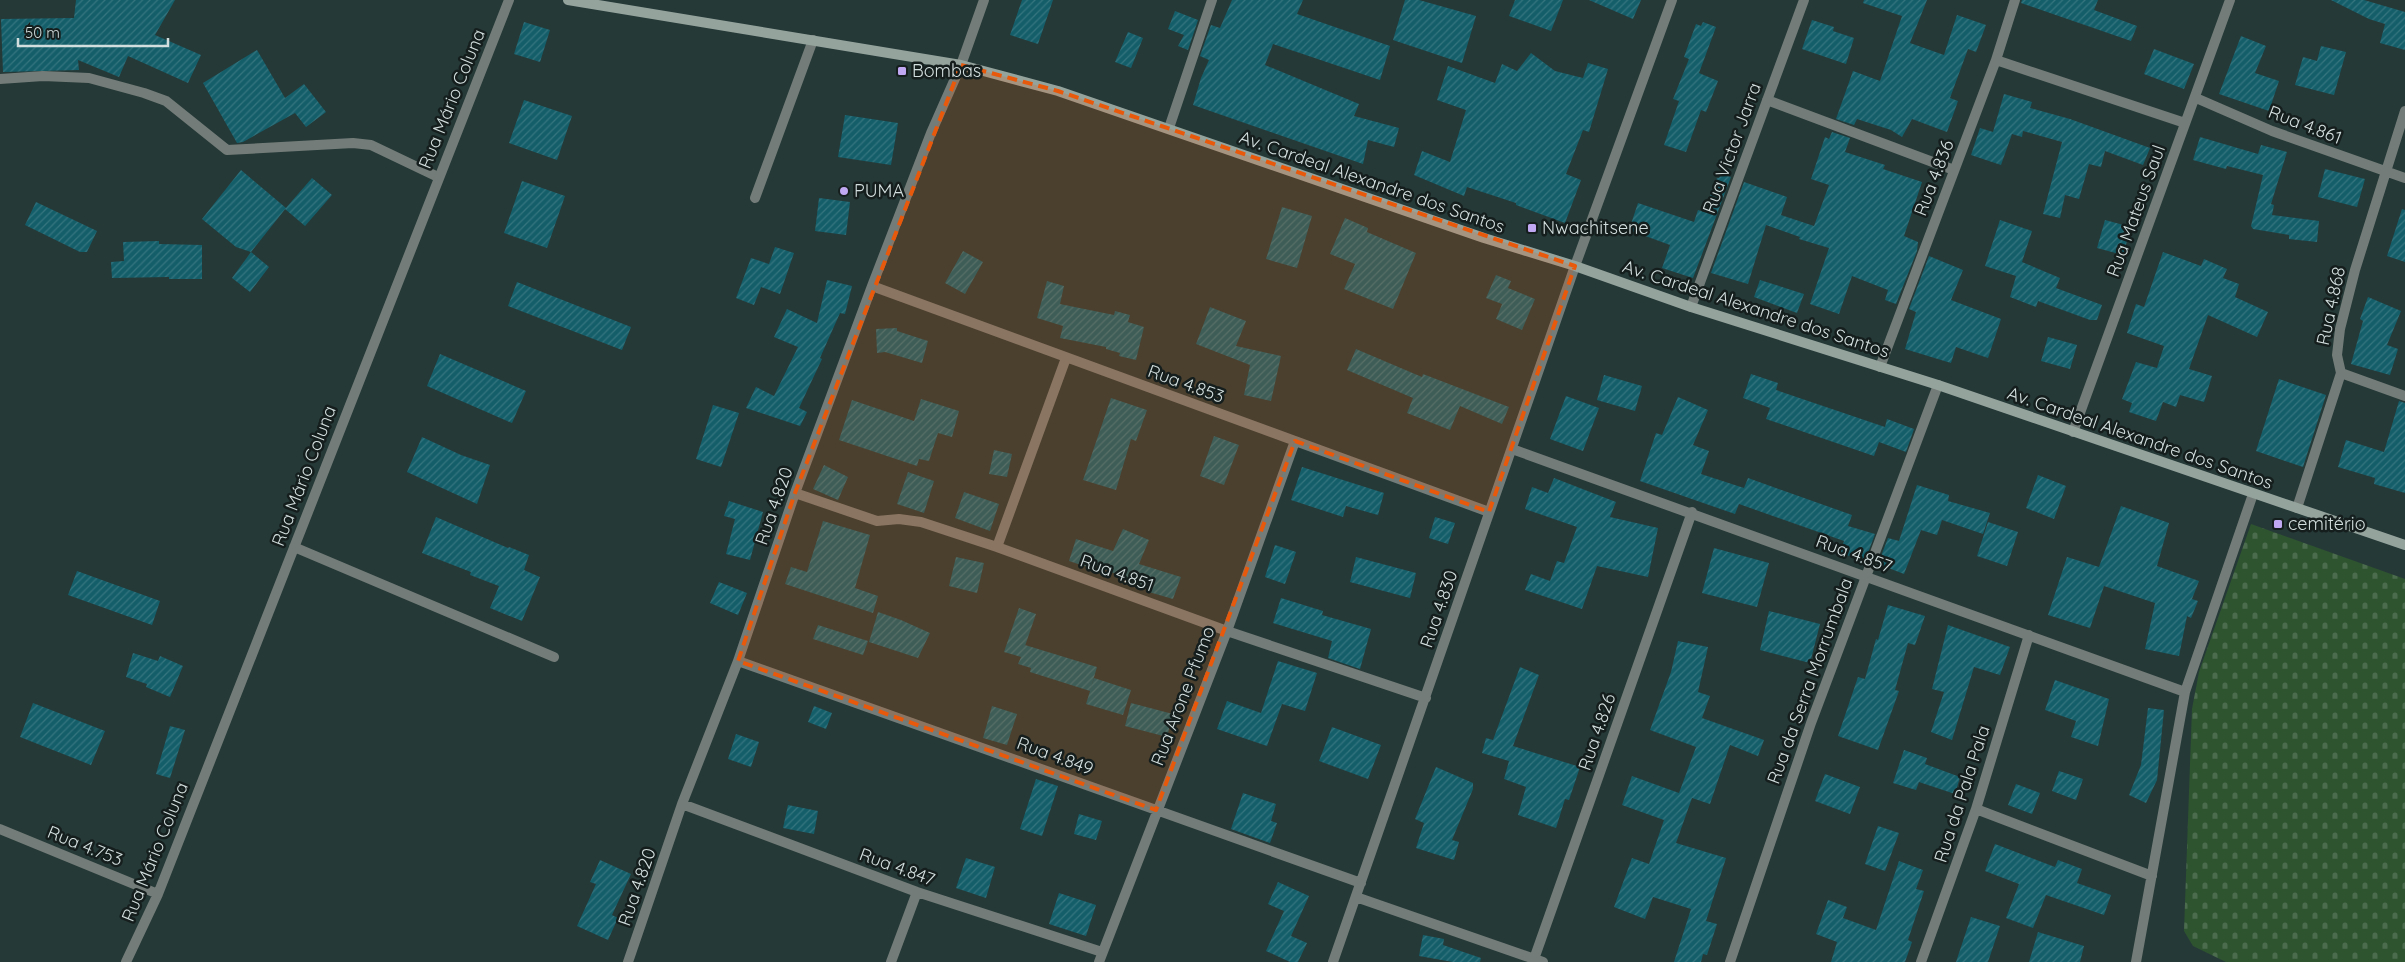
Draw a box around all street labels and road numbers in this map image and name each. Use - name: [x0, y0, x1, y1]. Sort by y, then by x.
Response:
- street label: Rua Mário Coluna: [413, 26, 490, 172]
- street label: Rua Victor Jarra: [1697, 79, 1766, 216]
- street label: Rua 4.861: [2265, 100, 2345, 149]
- street label: Av. Cardeal Alexandre dos Santos: [1236, 125, 1508, 238]
- street label: Rua 4.836: [1909, 136, 1959, 219]
- street label: Rua Mateus Saul: [2101, 142, 2170, 280]
- street label: Av. Cardeal Alexandre dos Santos: [1620, 254, 1892, 363]
- street label: Rua 4.868: [2311, 264, 2350, 347]
- street label: Rua 4.853: [1145, 359, 1228, 408]
- street label: Av. Cardeal Alexandre dos Santos: [2004, 381, 2276, 494]
- street label: Rua Mário Coluna: [266, 402, 341, 549]
- street label: Rua 4.820: [749, 464, 798, 548]
- street label: Rua 4.857: [1813, 529, 1895, 578]
- street label: Rua 4.851: [1077, 549, 1157, 596]
- street label: Rua 4.830: [1415, 567, 1463, 651]
- street label: Rua da Serra Morrumbala: [1762, 575, 1858, 787]
- street label: Rua Arone Pfumo: [1145, 623, 1220, 769]
- street label: Rua 4.826: [1573, 690, 1621, 773]
- street label: Rua da Pala Pala: [1929, 722, 1995, 865]
- street label: Rua 4.849: [1014, 731, 1096, 780]
- street label: Rua Mário Coluna: [116, 779, 193, 925]
- street label: Rua 4.753: [44, 820, 126, 871]
- street label: Rua 4.847: [856, 842, 938, 891]
- street label: Rua 4.820: [612, 845, 661, 929]

